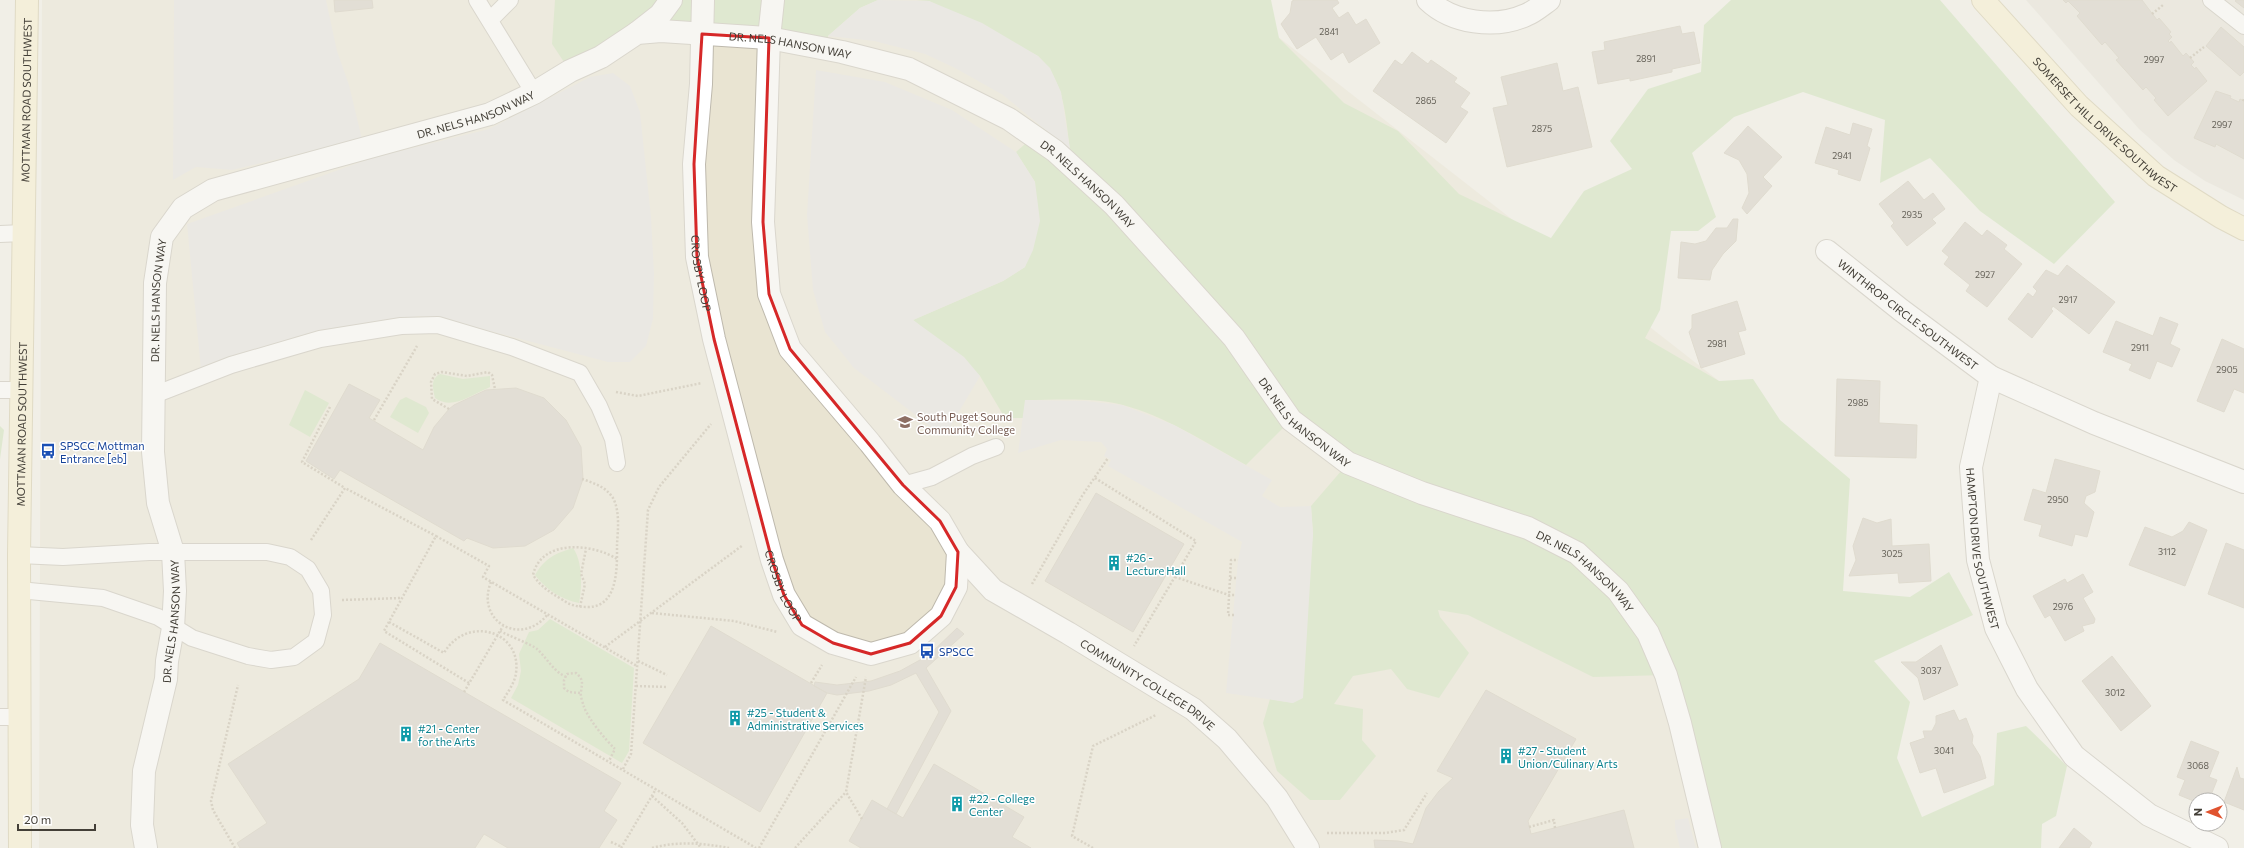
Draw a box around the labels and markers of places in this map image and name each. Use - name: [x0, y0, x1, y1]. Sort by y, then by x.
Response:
- place label: South Puget Sound Community College: [917, 410, 1015, 436]
- school or university icon: South Puget Sound Community College: [896, 413, 914, 431]
- place label: SPSCC Mottman Entrance [eb]: [60, 439, 145, 465]
- bus stop icon: SPSCC Mottman Entrance [eb]: [39, 442, 57, 460]
- place label: #26 - Lecture Hall: [1126, 551, 1186, 577]
- building icon: #26 - Lecture Hall: [1105, 554, 1123, 572]
- bus stop icon: SPSCC: [918, 642, 936, 660]
- place label: SPSCC: [939, 645, 974, 658]
- place label: #25 - Student & Administrative Services: [747, 706, 864, 732]
- building icon: #25 - Student & Administrative Services: [726, 709, 744, 727]
- place label: #21 - Center for the Arts: [418, 722, 480, 748]
- building icon: #21 - Center for the Arts: [397, 725, 415, 743]
- place label: #27 - Student Union/Culinary Arts: [1518, 744, 1618, 770]
- building icon: #27 - Student Union/Culinary Arts: [1497, 747, 1515, 765]
- place label: #22 - College Center: [969, 792, 1035, 818]
- building icon: #22 - College Center: [948, 795, 966, 813]

